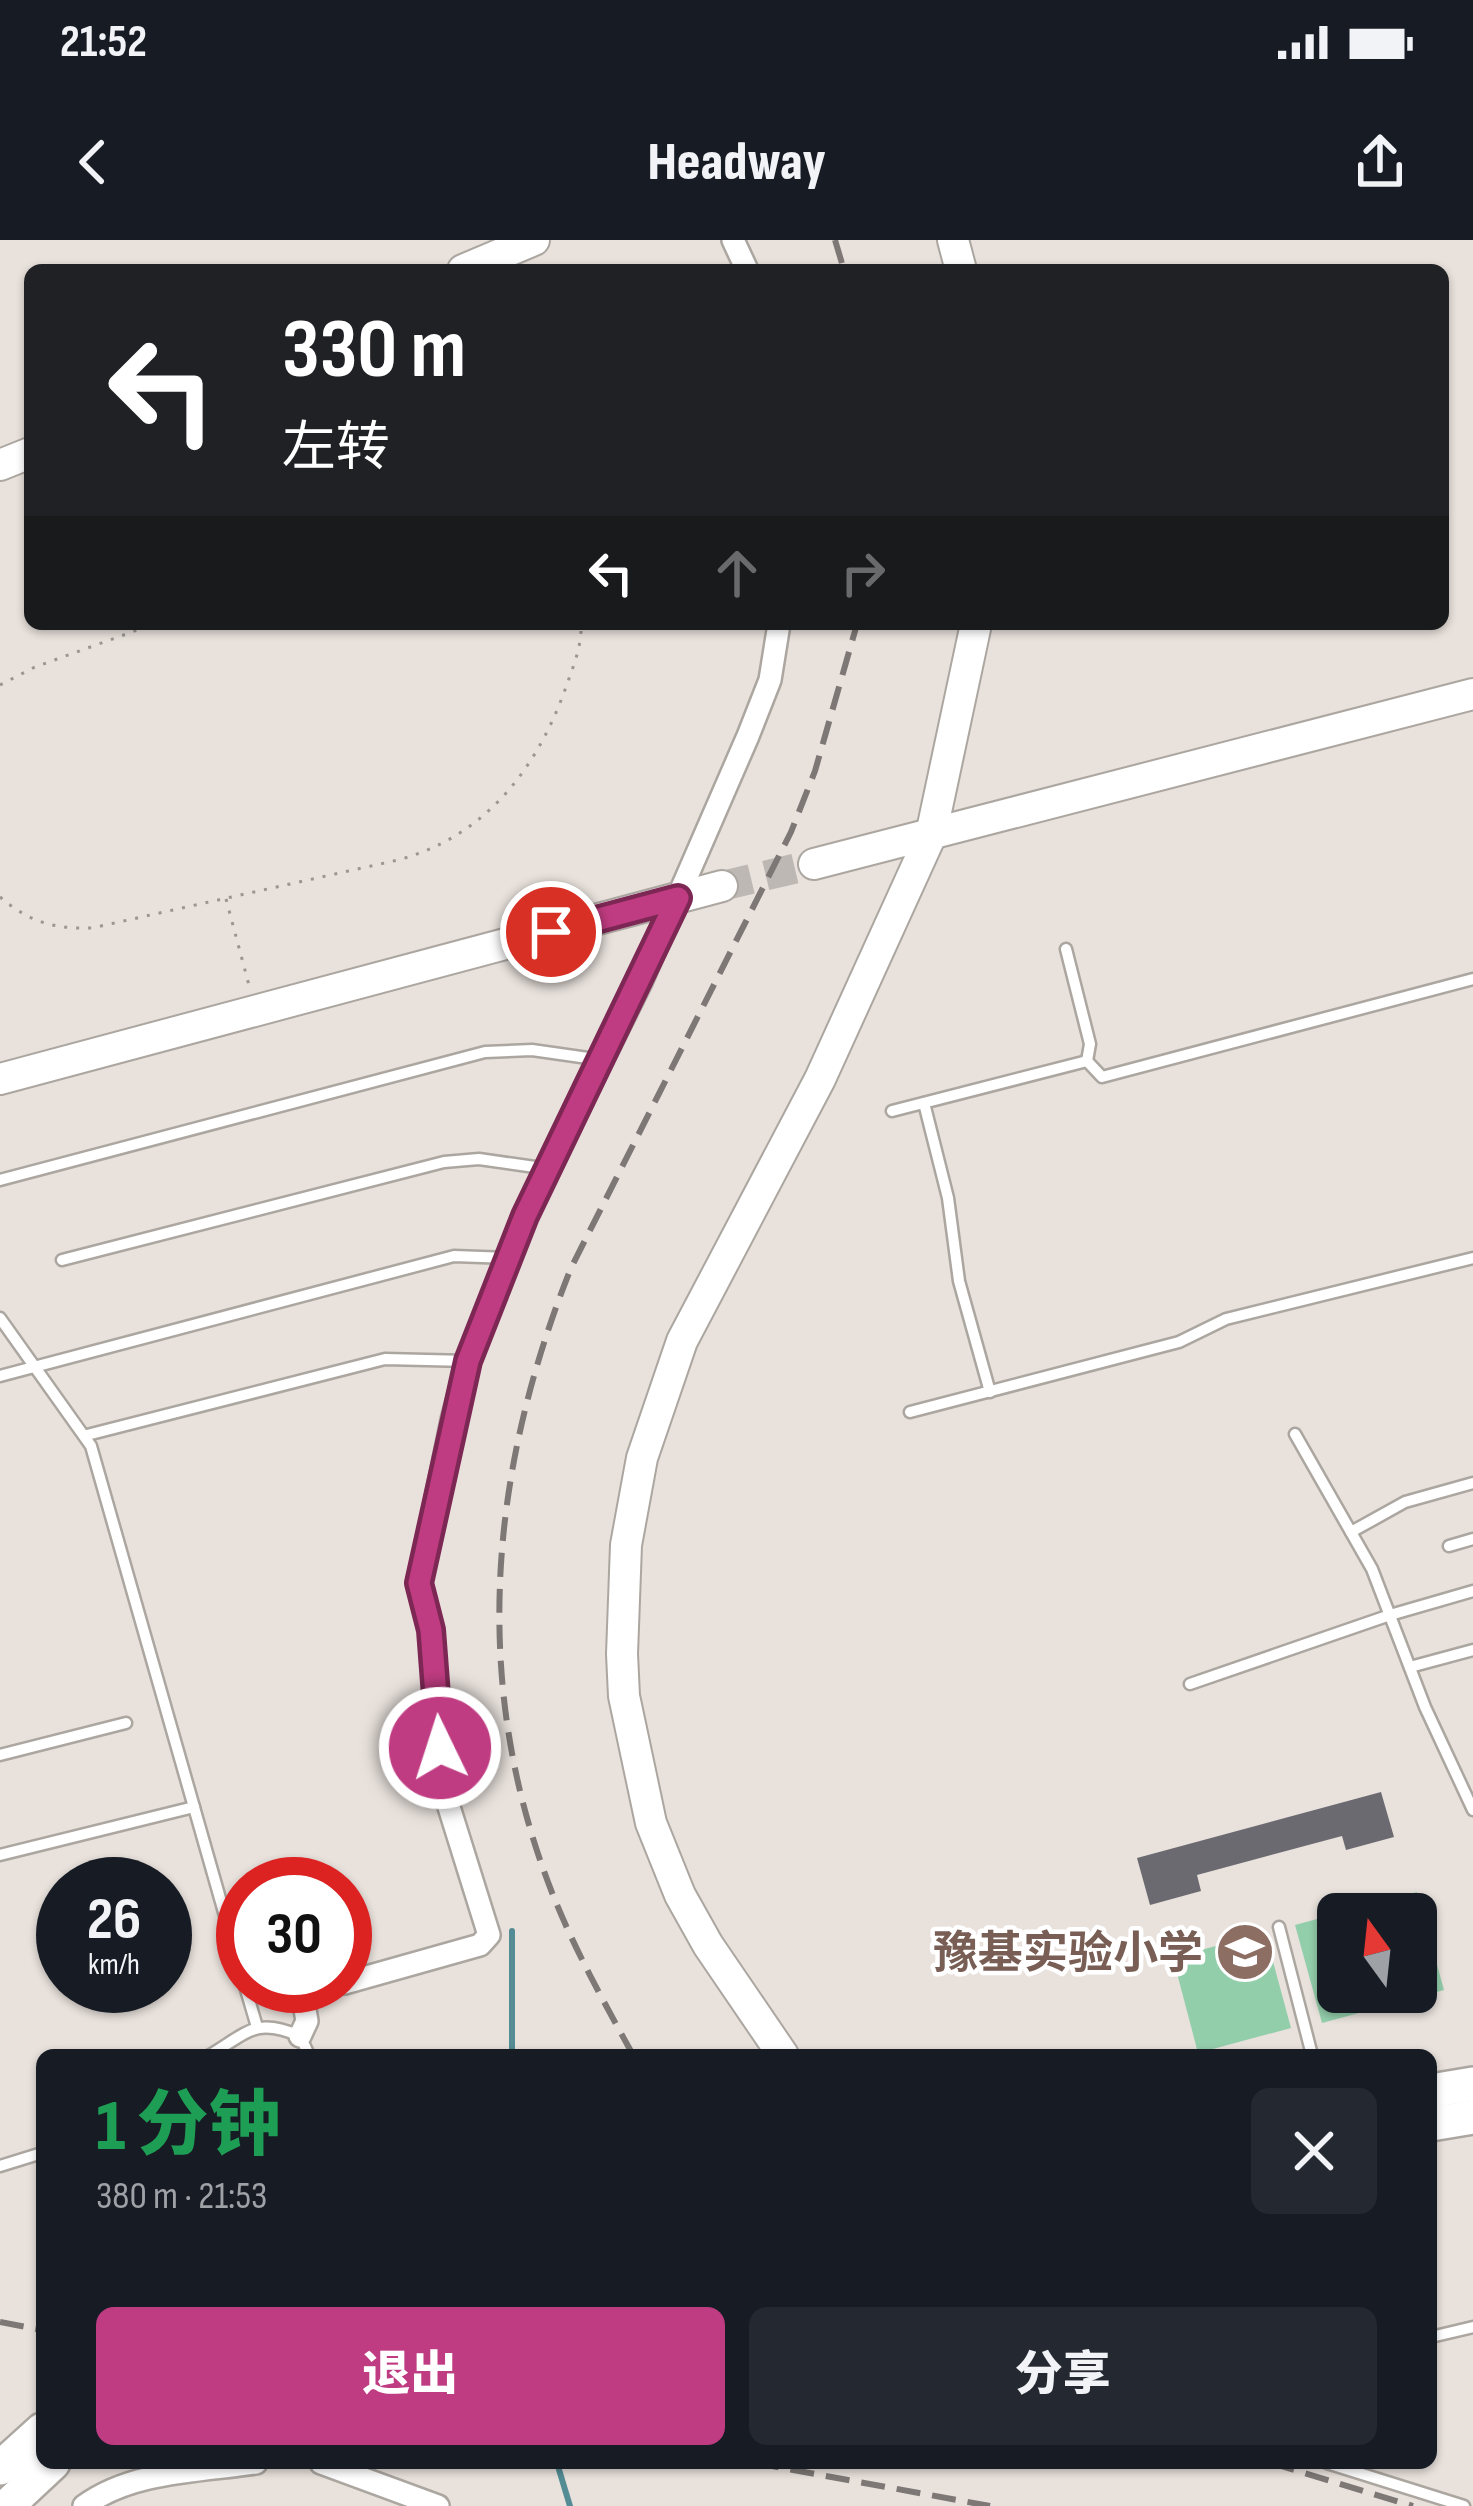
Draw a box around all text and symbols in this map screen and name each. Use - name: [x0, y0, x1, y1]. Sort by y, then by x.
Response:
- text: 21:52: [60, 15, 147, 70]
- icon: back: [60, 129, 126, 195]
- icon: share: [1347, 129, 1413, 195]
- text: Headway: [647, 130, 826, 195]
- text: 330 m: [282, 300, 466, 401]
- icon: left: [84, 312, 240, 468]
- text: 左转: [282, 416, 390, 481]
- icon: left: [578, 540, 644, 606]
- icon: ahead: [704, 540, 770, 606]
- icon: right: [830, 540, 896, 606]
- pin: [500, 881, 602, 983]
- icon: arrive: [518, 899, 584, 965]
- position arrow: [377, 1685, 503, 1811]
- speed limit sign: 30: [216, 1857, 372, 2013]
- text: 26: [87, 1884, 141, 1956]
- north arrow: [1317, 1893, 1437, 2013]
- map controls: [1317, 1893, 1437, 2013]
- school or university icon: 豫基实验小学: [1214, 1921, 1276, 1983]
- place label: 豫基实验小学: [933, 1927, 1203, 1982]
- text: km/h: [88, 1947, 140, 1983]
- text: 1 分钟: [96, 2084, 281, 2171]
- button: close: [1251, 2088, 1377, 2214]
- text: 380 m · 21:53: [96, 2173, 267, 2220]
- button: 退出: [96, 2307, 725, 2445]
- button: 分享: [749, 2307, 1377, 2445]

